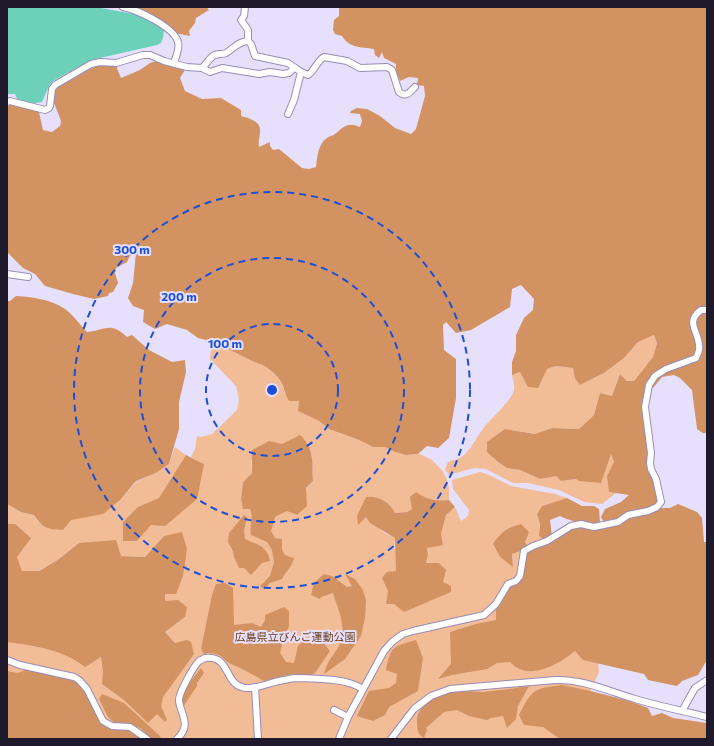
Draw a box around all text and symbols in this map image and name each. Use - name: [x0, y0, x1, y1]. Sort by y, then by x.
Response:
- text: 300 m: [114, 242, 150, 256]
- text: 200 m: [161, 289, 197, 303]
- text: 100 m: [208, 336, 242, 350]
- centre of rings: [265, 383, 279, 397]
- park label: 広島県立びんご運動公園: [235, 630, 356, 643]

